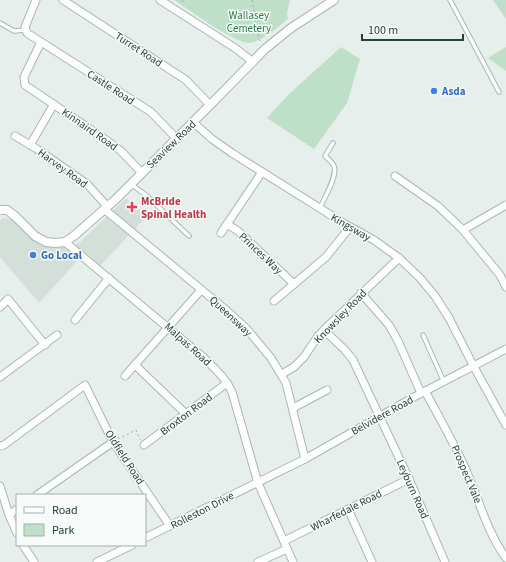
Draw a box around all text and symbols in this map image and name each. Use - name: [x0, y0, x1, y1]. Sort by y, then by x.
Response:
- park label: Wallasey Cemetery: [227, 8, 271, 36]
- scale bar: [362, 16, 463, 42]
- text: 100 m: [368, 22, 398, 39]
- street label: Turret Road: [112, 28, 165, 70]
- street label: Castle Road: [84, 66, 137, 108]
- place label: Asda: [441, 84, 466, 99]
- marker: Asda: [429, 86, 439, 96]
- street label: Kinnaird Road: [59, 105, 121, 154]
- street label: Seaview Road: [143, 117, 200, 172]
- street label: Harvey Road: [35, 145, 91, 192]
- place label: McBride Spinal Health: [141, 194, 206, 222]
- marker: McBride Spinal Health: [126, 201, 138, 213]
- street label: Kingsway: [328, 210, 373, 245]
- street label: Princes Way: [235, 229, 286, 278]
- place label: Go Local: [41, 248, 83, 263]
- marker: Go Local: [28, 250, 38, 260]
- street label: Knowsley Road: [311, 286, 370, 347]
- street label: Queensway: [206, 293, 255, 340]
- street label: Malpas Road: [161, 319, 214, 369]
- street label: Broxton Road: [157, 390, 216, 439]
- street label: Belvidere Road: [348, 392, 416, 439]
- street label: Oldfield Road: [101, 427, 148, 487]
- street label: Prospect Vale: [448, 443, 486, 506]
- street label: Leyburn Road: [393, 457, 432, 521]
- street label: Wharfedale Road: [308, 486, 385, 535]
- street label: Rolleston Drive: [168, 488, 237, 533]
- legend: [16, 494, 146, 546]
- text: Road: [52, 502, 78, 519]
- text: Park: [52, 522, 74, 539]

